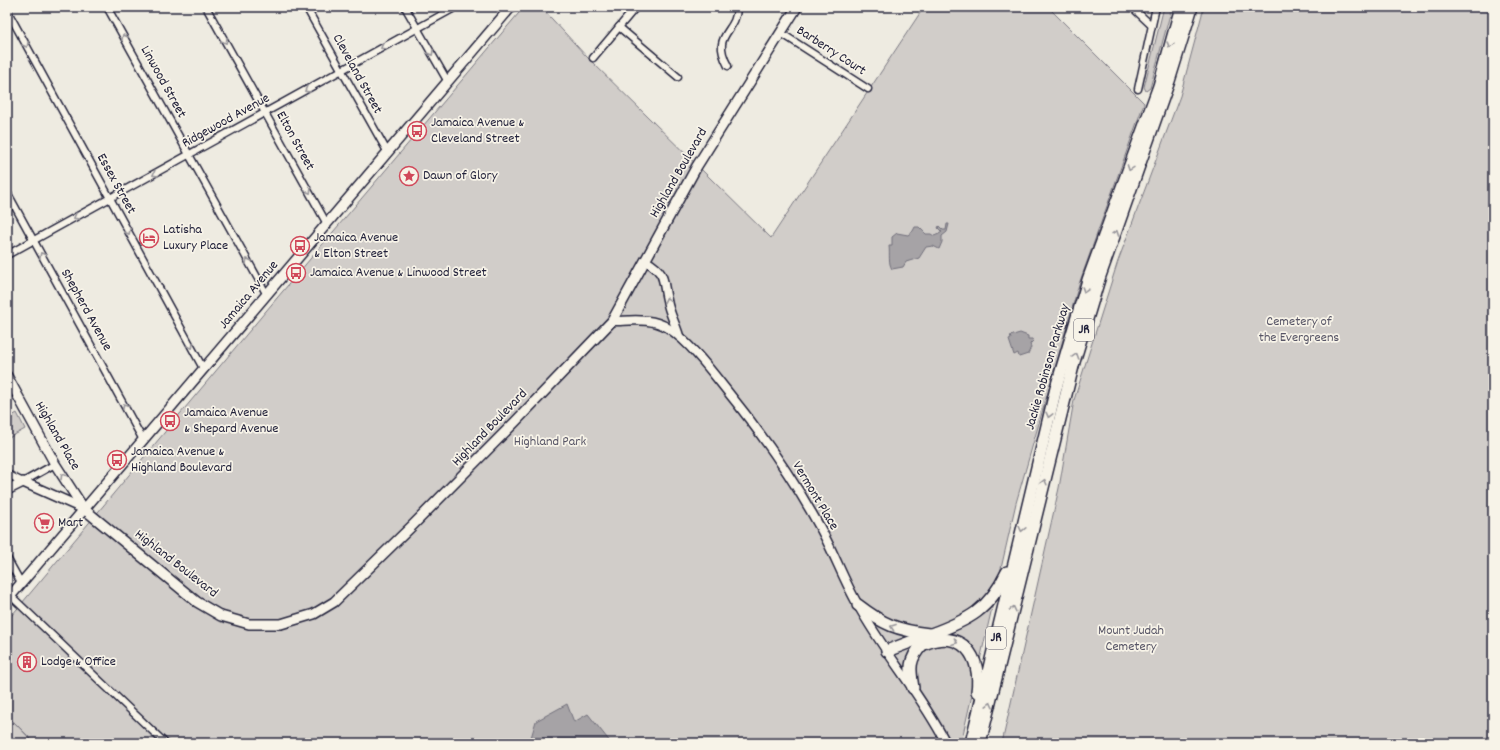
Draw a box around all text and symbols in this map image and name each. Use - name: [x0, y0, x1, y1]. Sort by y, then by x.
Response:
- street label: Barberry Court: [792, 21, 870, 81]
- street label: Cleveland Street: [327, 30, 387, 118]
- one-way arrow: [121, 34, 128, 41]
- one-way arrow: [221, 37, 228, 44]
- one-way arrow: [21, 40, 28, 48]
- one-way arrow: [1167, 41, 1175, 48]
- street label: Linwood Street: [135, 42, 191, 122]
- one-way arrow: [380, 43, 387, 50]
- one-way arrow: [427, 49, 434, 56]
- one-way arrow: [304, 85, 311, 92]
- street label: Ridgewood Avenue: [178, 89, 274, 153]
- street label: Elton Street: [271, 108, 319, 174]
- place label: Jamaica Avenue & Cleveland Street: [431, 113, 524, 149]
- bus stop icon: Jamaica Avenue & Cleveland Street: [406, 120, 428, 142]
- street label: Highland Boulevard: [645, 124, 713, 222]
- street label: Essex Street: [91, 150, 141, 218]
- one-way arrow: [1126, 164, 1134, 171]
- place icon: Dawn of Glory: [398, 165, 420, 187]
- place label: Dawn of Glory: [423, 166, 498, 186]
- one-way arrow: [152, 169, 159, 176]
- one-way arrow: [304, 187, 312, 195]
- one-way arrow: [73, 213, 80, 220]
- place label: Latisha Luxury Place: [163, 220, 228, 256]
- hotel icon: Latisha Luxury Place: [138, 227, 160, 249]
- one-way arrow: [124, 228, 131, 235]
- place label: Jamaica Avenue & Elton Street: [314, 228, 398, 264]
- one-way arrow: [1111, 229, 1119, 236]
- bus stop icon: Jamaica Avenue & Elton Street: [289, 235, 311, 257]
- one-way arrow: [39, 252, 46, 259]
- street label: Jamaica Avenue: [214, 256, 284, 334]
- one-way arrow: [246, 258, 253, 265]
- bus stop icon: Jamaica Avenue & Linwood Street: [285, 262, 307, 284]
- place label: Jamaica Avenue & Linwood Street: [310, 263, 487, 283]
- street label: Shepherd Avenue: [55, 265, 117, 355]
- one-way arrow: [1081, 286, 1090, 293]
- one-way arrow: [664, 296, 672, 303]
- street label: Jackie Robinson Parkway: [1020, 301, 1076, 432]
- park label: Cemetery of the Evergreens: [1259, 312, 1339, 348]
- road number: JR: [1074, 319, 1094, 341]
- one-way arrow: [186, 342, 193, 349]
- one-way arrow: [1071, 353, 1080, 360]
- street label: Highland Boulevard: [448, 385, 532, 471]
- street label: Highland Place: [29, 398, 85, 474]
- one-way arrow: [122, 403, 129, 410]
- place label: Jamaica Avenue & Shepard Avenue: [184, 403, 278, 439]
- bus stop icon: Jamaica Avenue & Shepard Avenue: [159, 410, 181, 432]
- one-way arrow: [1045, 411, 1054, 418]
- park label: Highland Park: [514, 432, 586, 452]
- place label: Jamaica Avenue & Highland Boulevard: [131, 442, 232, 478]
- bus stop icon: Jamaica Avenue & Highland Boulevard: [106, 449, 128, 471]
- street label: Vermont Place: [787, 458, 843, 534]
- one-way arrow: [61, 474, 68, 481]
- one-way arrow: [1039, 479, 1047, 486]
- supermarket icon: Mart: [33, 512, 55, 534]
- place label: Mart: [58, 513, 83, 533]
- street label: Highland Boulevard: [130, 525, 222, 603]
- one-way arrow: [1019, 526, 1027, 532]
- one-way arrow: [1008, 605, 1017, 612]
- park label: Mount Judah Cemetery: [1098, 621, 1164, 657]
- one-way arrow: [890, 623, 897, 631]
- road number: JR: [986, 627, 1006, 649]
- one-way arrow: [952, 638, 959, 646]
- building icon: Lodge & Office: [16, 651, 38, 673]
- place label: Lodge & Office: [41, 652, 116, 672]
- one-way arrow: [985, 702, 993, 708]

